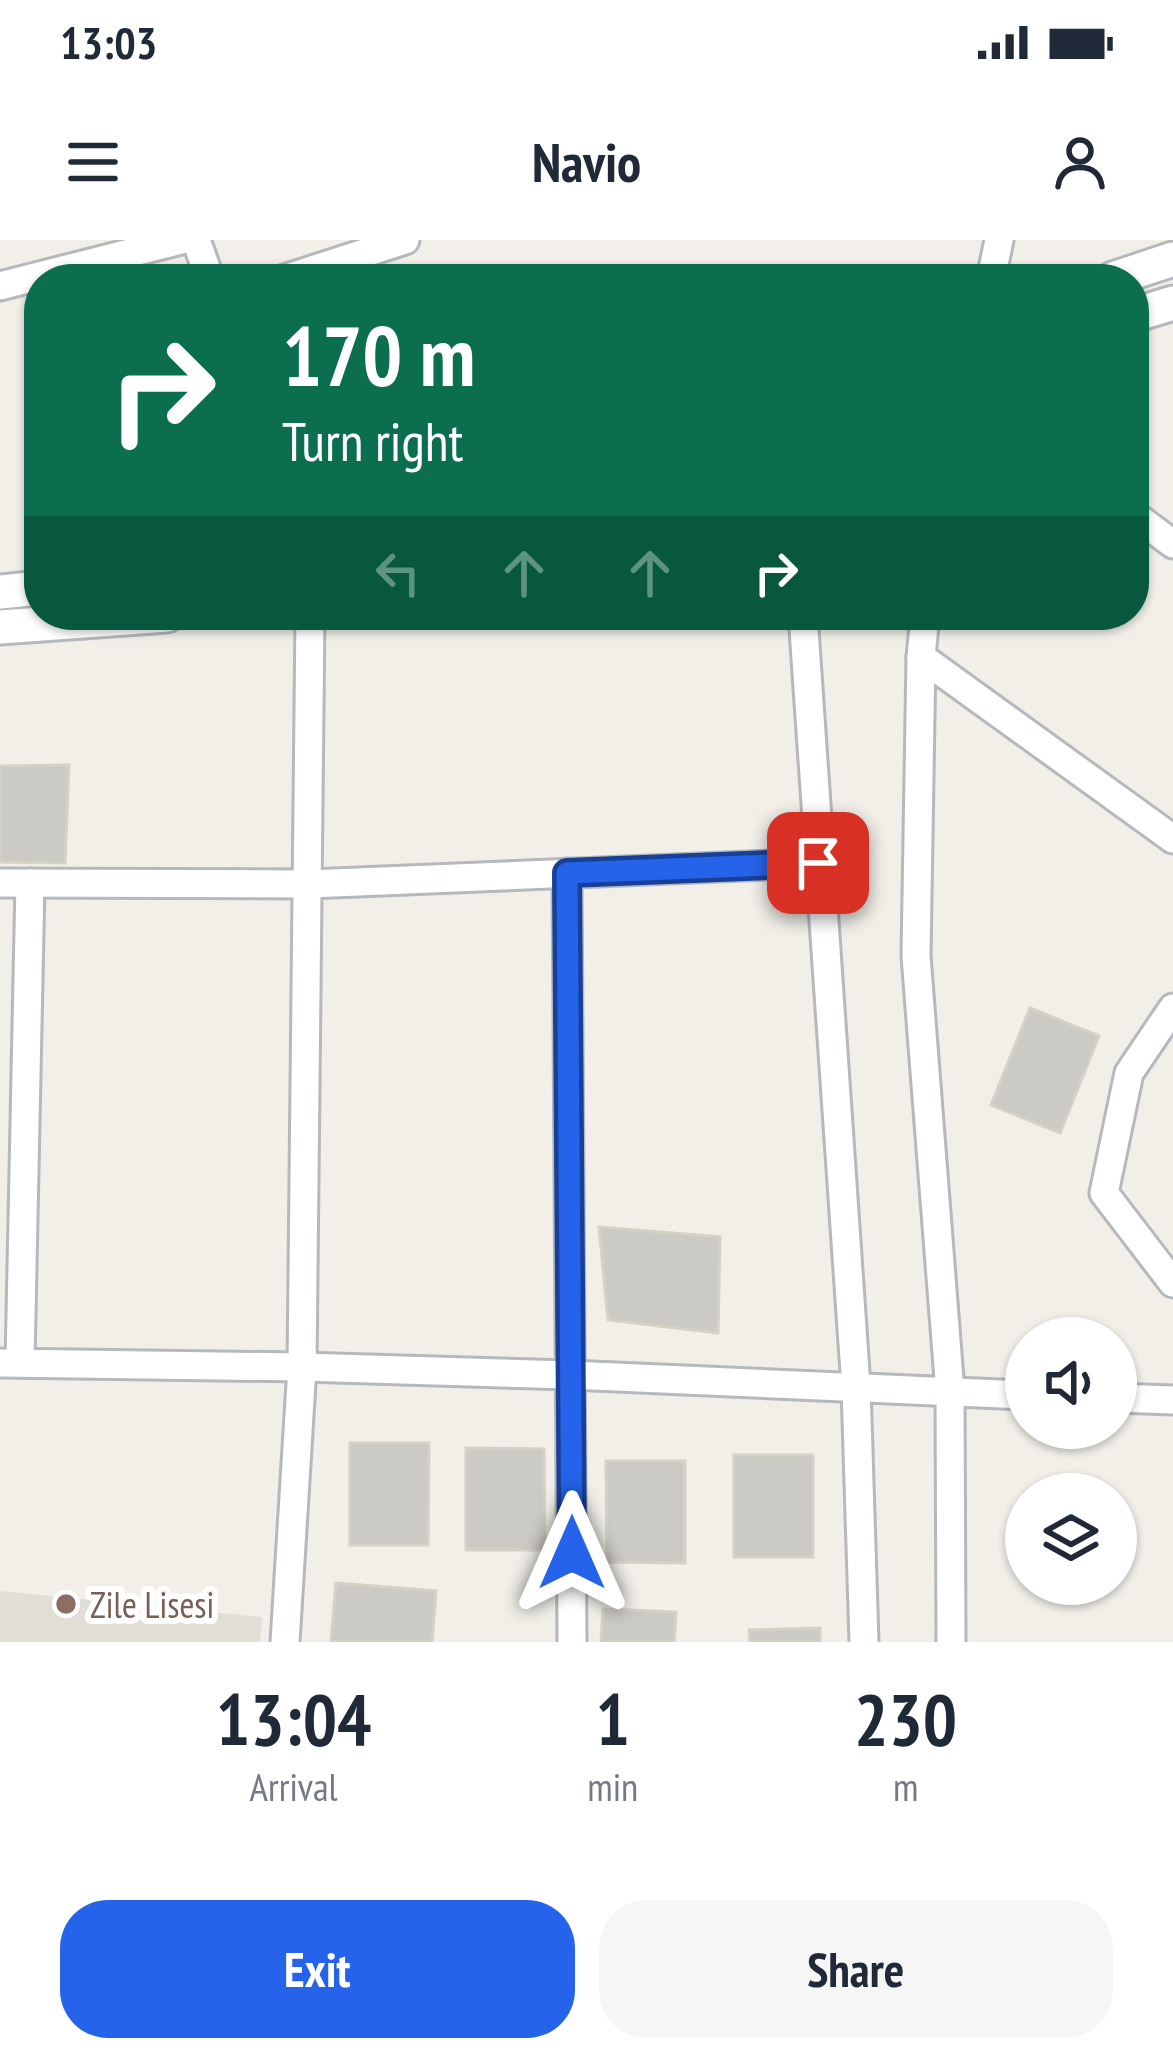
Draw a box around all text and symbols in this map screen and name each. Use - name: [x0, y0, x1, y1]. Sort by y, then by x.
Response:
- text: 13:03: [60, 13, 157, 71]
- text: Navio: [532, 127, 641, 197]
- icon: menu: [60, 129, 126, 195]
- icon: person: [1047, 129, 1113, 195]
- text: 170 m: [282, 300, 475, 409]
- icon: right: [84, 312, 240, 468]
- text: Turn right: [282, 406, 463, 476]
- icon: left: [365, 540, 431, 606]
- icon: ahead: [491, 540, 557, 606]
- icon: ahead: [617, 540, 683, 606]
- icon: right: [743, 540, 809, 606]
- pin: [767, 812, 869, 914]
- icon: arrive: [785, 830, 851, 896]
- map controls: [1005, 1317, 1137, 1605]
- button: sound: [1005, 1317, 1137, 1449]
- button: layers: [1005, 1473, 1137, 1605]
- position arrow: [509, 1490, 635, 1616]
- place label: Zile Lisesi: [90, 1581, 214, 1628]
- marker: Zile Lisesi: [53, 1591, 79, 1617]
- text: 13:04: [216, 1672, 372, 1765]
- text: 1: [596, 1672, 630, 1765]
- text: 230: [854, 1672, 957, 1765]
- text: Arrival: [250, 1761, 338, 1812]
- text: min: [587, 1761, 638, 1812]
- text: m: [893, 1761, 918, 1812]
- button: Exit: [60, 1900, 575, 2038]
- button: Share: [599, 1900, 1113, 2038]

